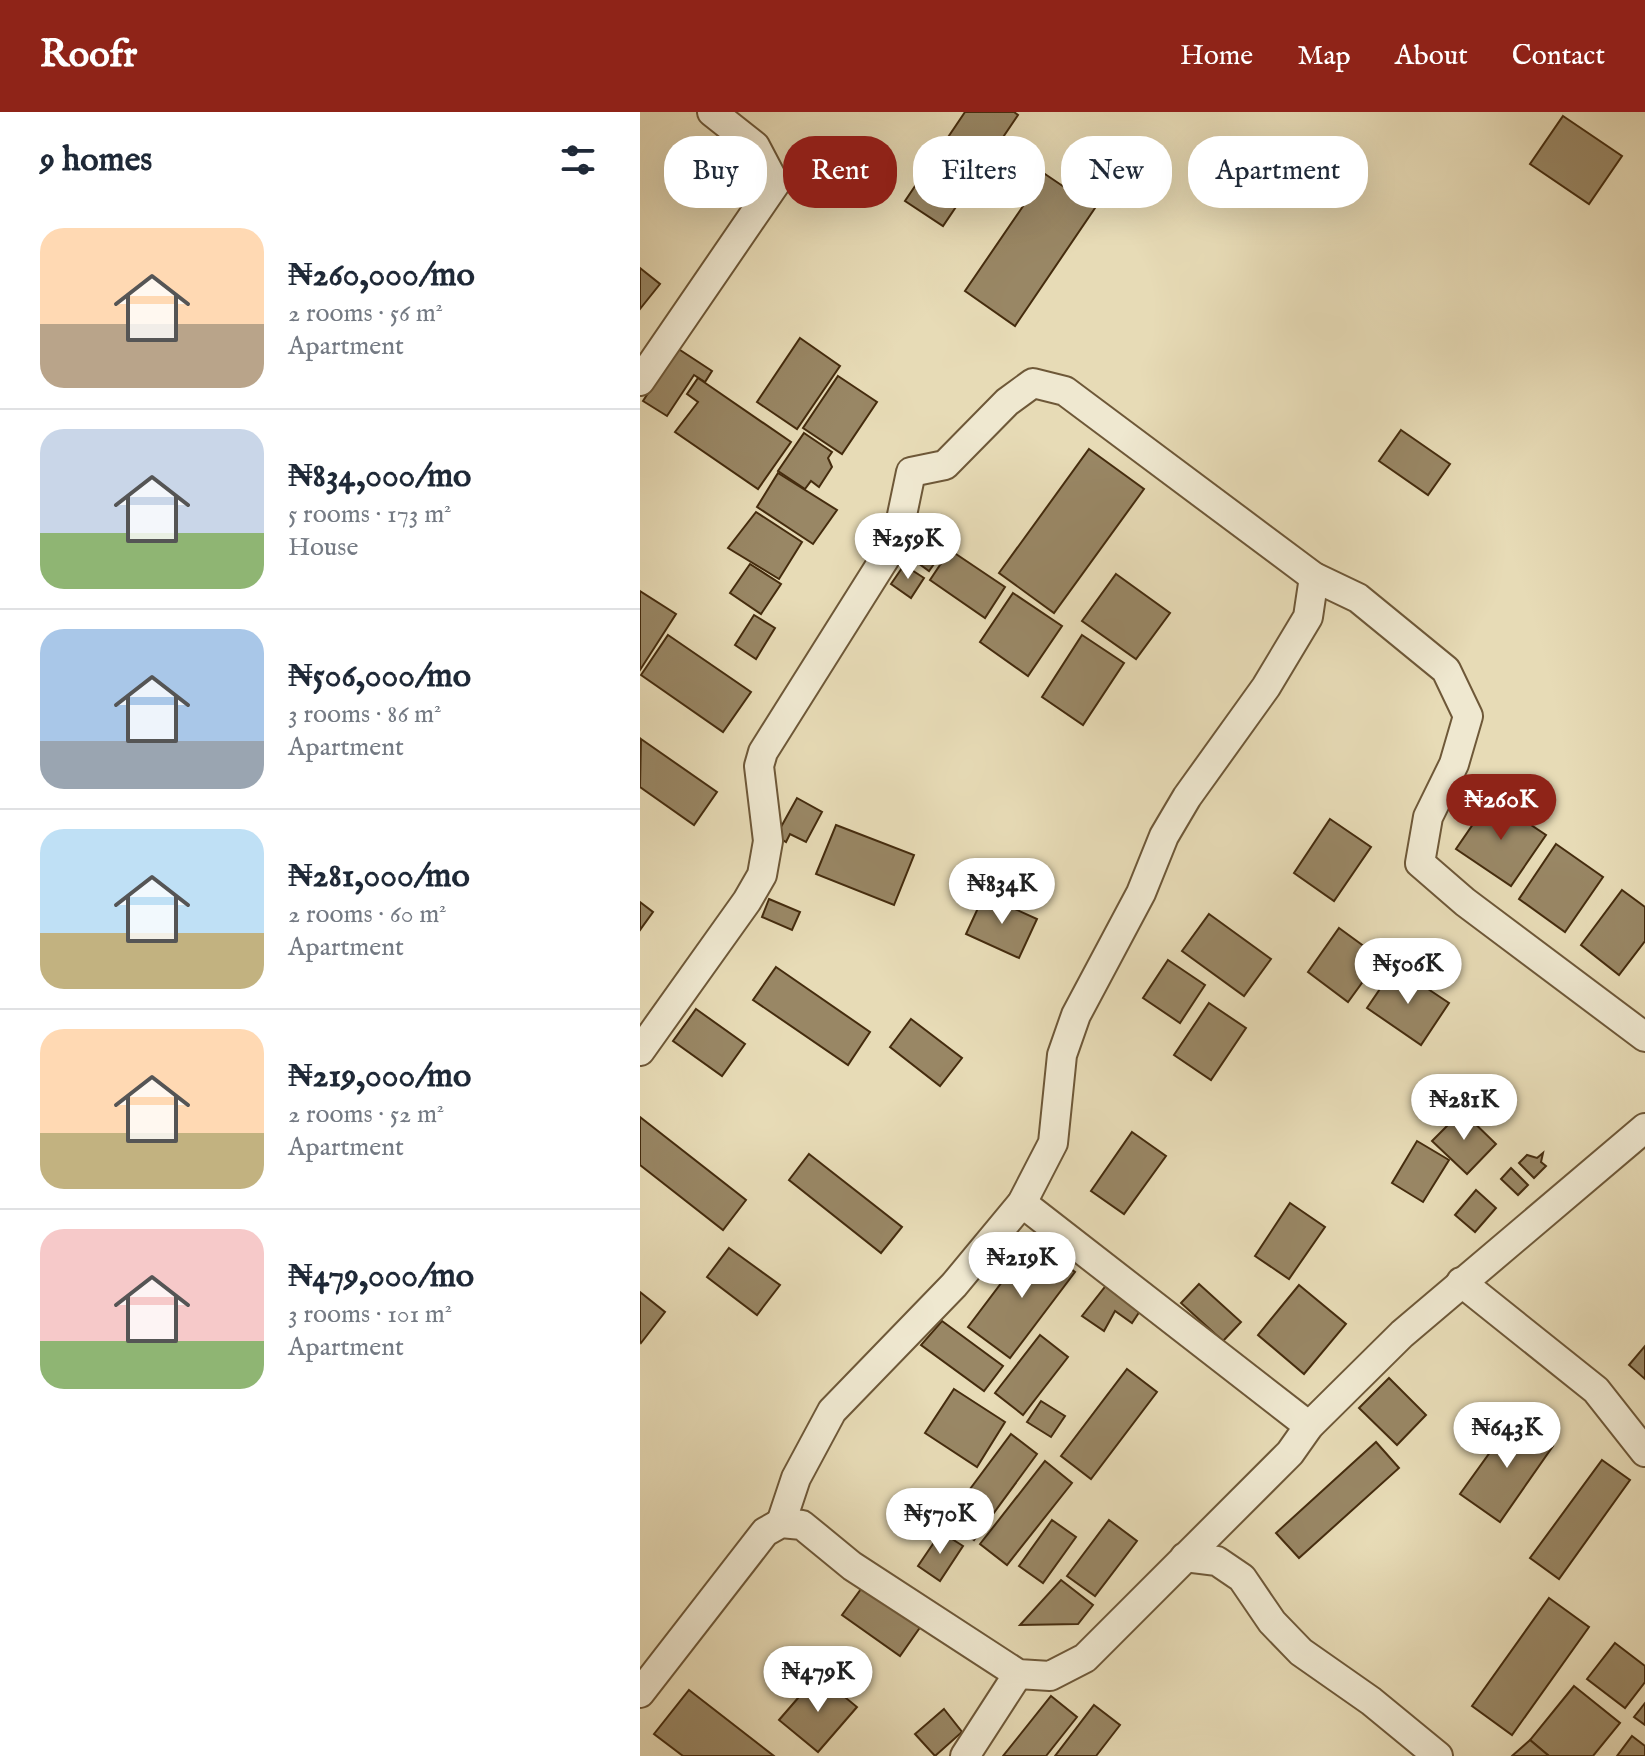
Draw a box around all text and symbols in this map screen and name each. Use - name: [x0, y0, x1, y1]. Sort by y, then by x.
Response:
- text: Roofr: [40, 32, 137, 80]
- text: Home: [1180, 39, 1253, 74]
- text: Map: [1297, 39, 1351, 74]
- text: About: [1395, 39, 1468, 74]
- text: Contact: [1512, 39, 1605, 74]
- chip: Buy: [664, 136, 767, 208]
- chip: Rent: [783, 136, 897, 208]
- chip: Filters: [913, 136, 1045, 208]
- chip: New: [1061, 136, 1172, 208]
- chip: Apartment: [1188, 136, 1368, 208]
- icon: filters: [556, 138, 600, 182]
- text: 9 homes: [40, 139, 152, 182]
- text: ₦260,000/mo: [288, 254, 475, 297]
- icon: home: [104, 260, 200, 356]
- text: 2 rooms · 56 m²: [288, 297, 443, 330]
- text: Apartment: [288, 330, 404, 363]
- text: ₦834,000/mo: [288, 455, 471, 498]
- icon: home: [104, 461, 200, 557]
- text: 5 rooms · 173 m²: [288, 498, 452, 531]
- pin: ₦259K: [852, 513, 964, 581]
- text: ₦259K: [873, 522, 943, 555]
- text: House: [288, 531, 358, 564]
- text: ₦506,000/mo: [288, 655, 471, 698]
- icon: home: [104, 661, 200, 757]
- text: 3 rooms · 86 m²: [288, 698, 441, 731]
- text: Apartment: [288, 731, 404, 764]
- pin: ₦260K: [1445, 774, 1557, 842]
- text: ₦260K: [1464, 783, 1538, 816]
- text: ₦281,000/mo: [288, 855, 470, 898]
- pin: ₦834K: [946, 858, 1058, 926]
- icon: home: [104, 861, 200, 957]
- text: ₦834K: [967, 867, 1037, 900]
- text: 2 rooms · 60 m²: [288, 898, 447, 931]
- text: Apartment: [288, 931, 404, 964]
- pin: ₦506K: [1352, 938, 1464, 1006]
- text: ₦506K: [1373, 947, 1443, 980]
- text: ₦219,000/mo: [288, 1055, 471, 1098]
- icon: home: [104, 1061, 200, 1157]
- pin: ₦281K: [1408, 1074, 1520, 1142]
- text: ₦281K: [1429, 1083, 1499, 1116]
- text: 2 rooms · 52 m²: [288, 1098, 444, 1131]
- text: Apartment: [288, 1131, 404, 1164]
- pin: ₦219K: [966, 1232, 1078, 1300]
- text: ₦219K: [987, 1241, 1057, 1274]
- text: ₦479,000/mo: [288, 1255, 474, 1298]
- icon: home: [104, 1261, 200, 1357]
- text: 3 rooms · 101 m²: [288, 1298, 452, 1331]
- text: Apartment: [288, 1331, 404, 1364]
- pin: ₦643K: [1451, 1402, 1563, 1470]
- text: ₦643K: [1471, 1411, 1543, 1444]
- pin: ₦570K: [884, 1488, 996, 1556]
- text: ₦570K: [904, 1497, 976, 1530]
- pin: ₦479K: [762, 1646, 874, 1714]
- text: ₦479K: [781, 1655, 855, 1688]

